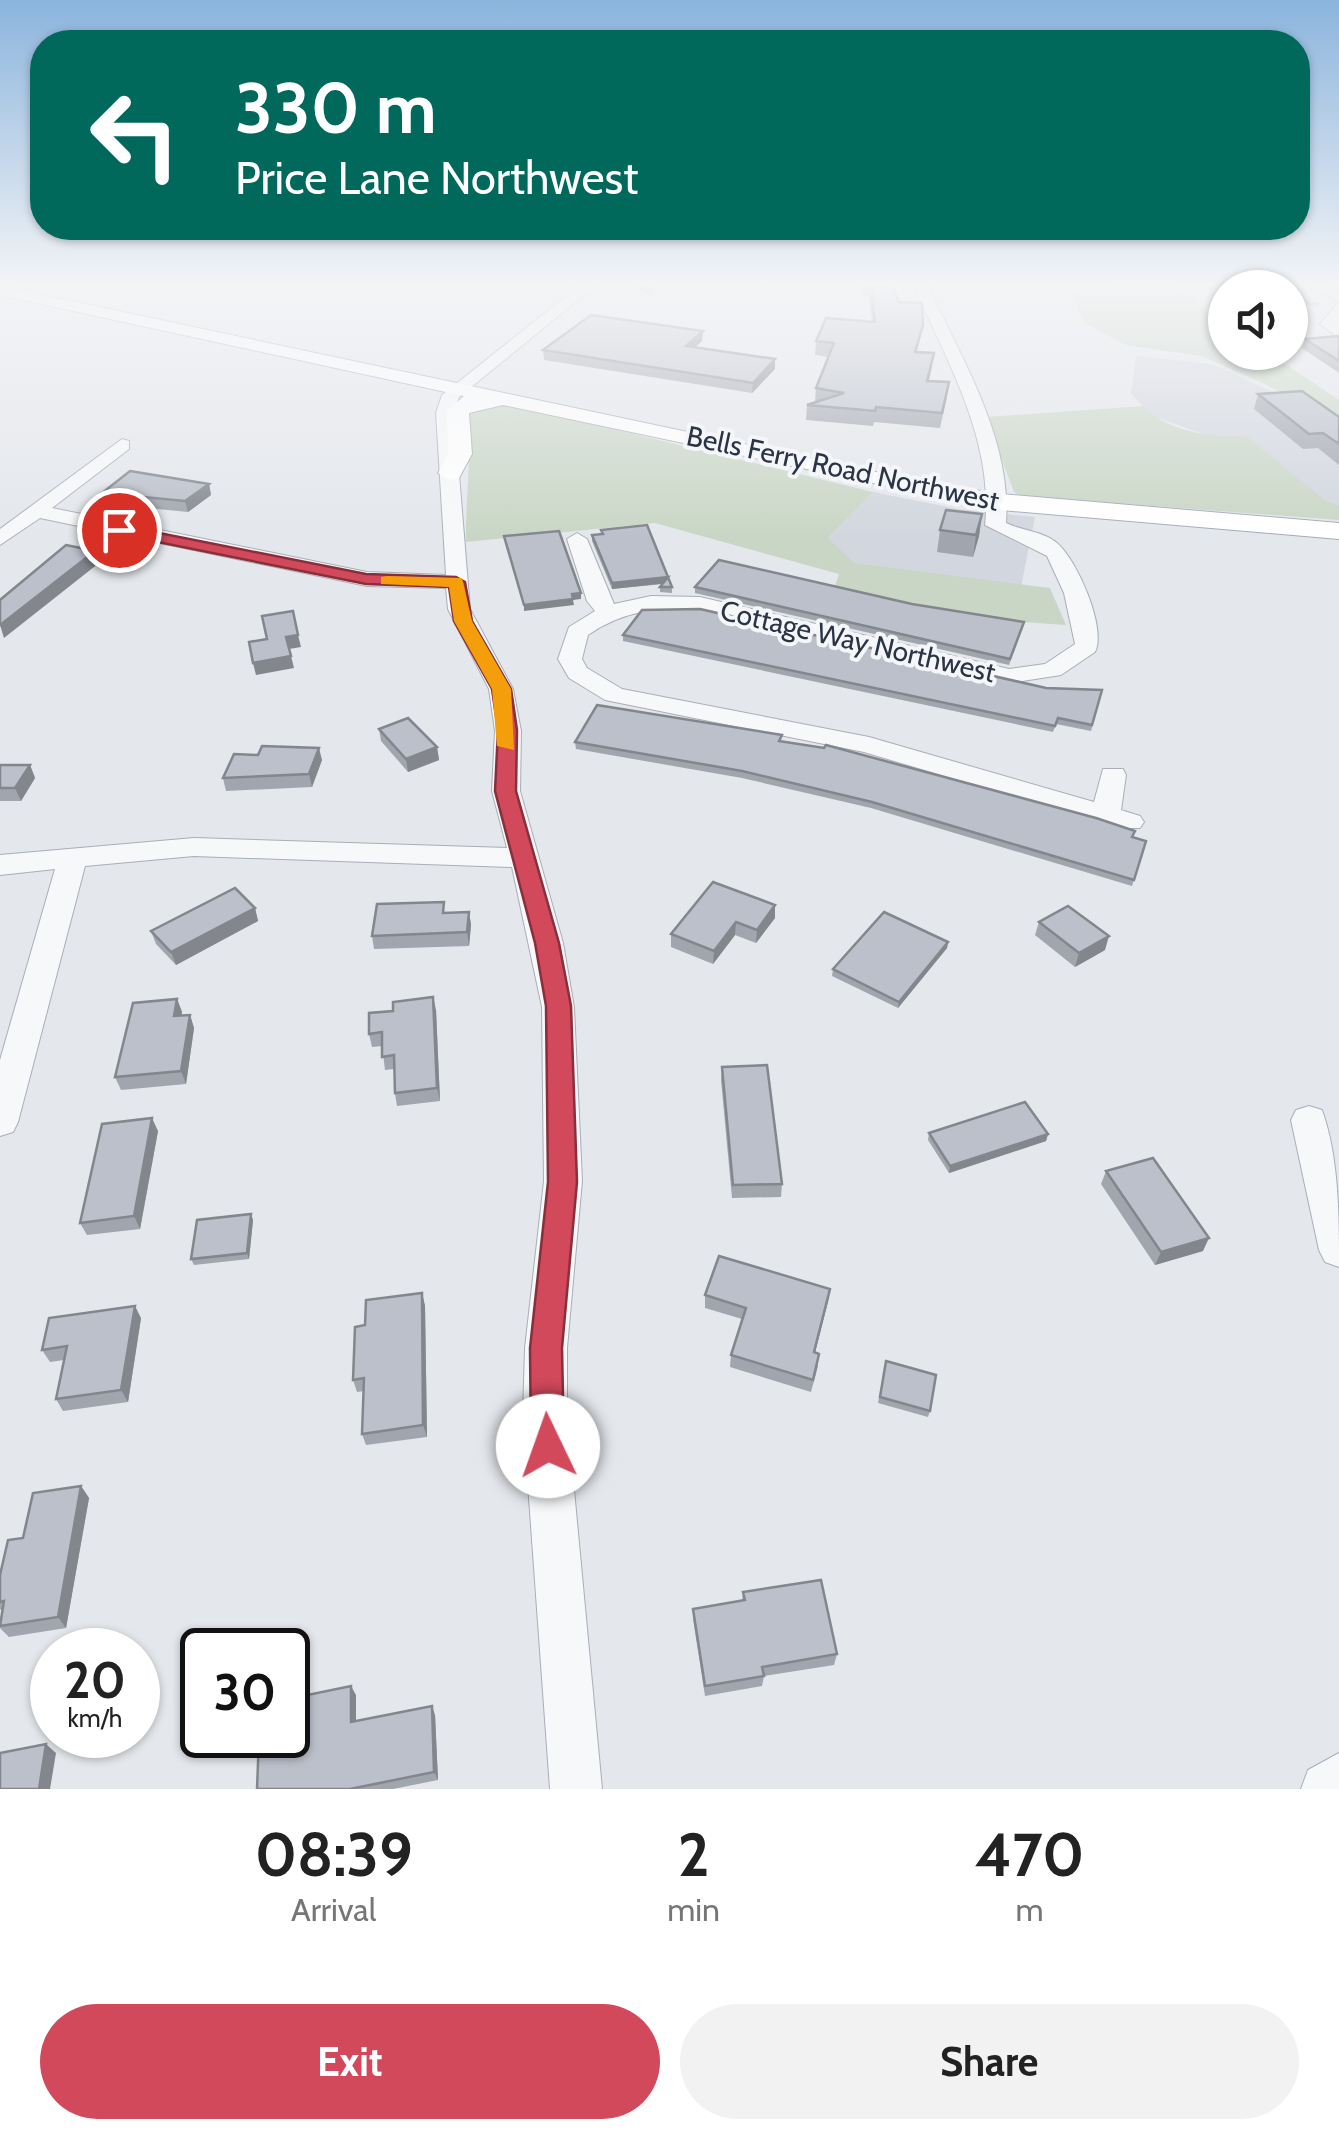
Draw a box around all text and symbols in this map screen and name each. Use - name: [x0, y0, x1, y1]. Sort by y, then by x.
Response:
- text: 330 m: [235, 65, 436, 151]
- icon: left: [70, 70, 200, 200]
- text: Price Lane Northwest: [235, 151, 638, 205]
- map controls: [1208, 270, 1308, 370]
- button: sound: [1208, 270, 1308, 370]
- street label: Bells Ferry Road Northwest: [684, 418, 1002, 518]
- pin: [77, 488, 162, 573]
- icon: arrive: [92, 503, 147, 558]
- street label: Cottage Way Northwest: [717, 593, 999, 689]
- position arrow: [496, 1394, 600, 1498]
- speed limit sign: 30: [180, 1628, 310, 1758]
- text: 20: [64, 1650, 126, 1711]
- text: km/h: [68, 1703, 122, 1733]
- text: 08:39: [255, 1818, 413, 1891]
- text: 2: [678, 1818, 710, 1891]
- text: 470: [975, 1818, 1084, 1891]
- text: Arrival: [291, 1890, 376, 1929]
- text: min: [667, 1890, 720, 1929]
- text: m: [1015, 1890, 1044, 1929]
- button: Exit: [40, 2004, 660, 2119]
- button: Share: [680, 2004, 1299, 2119]

